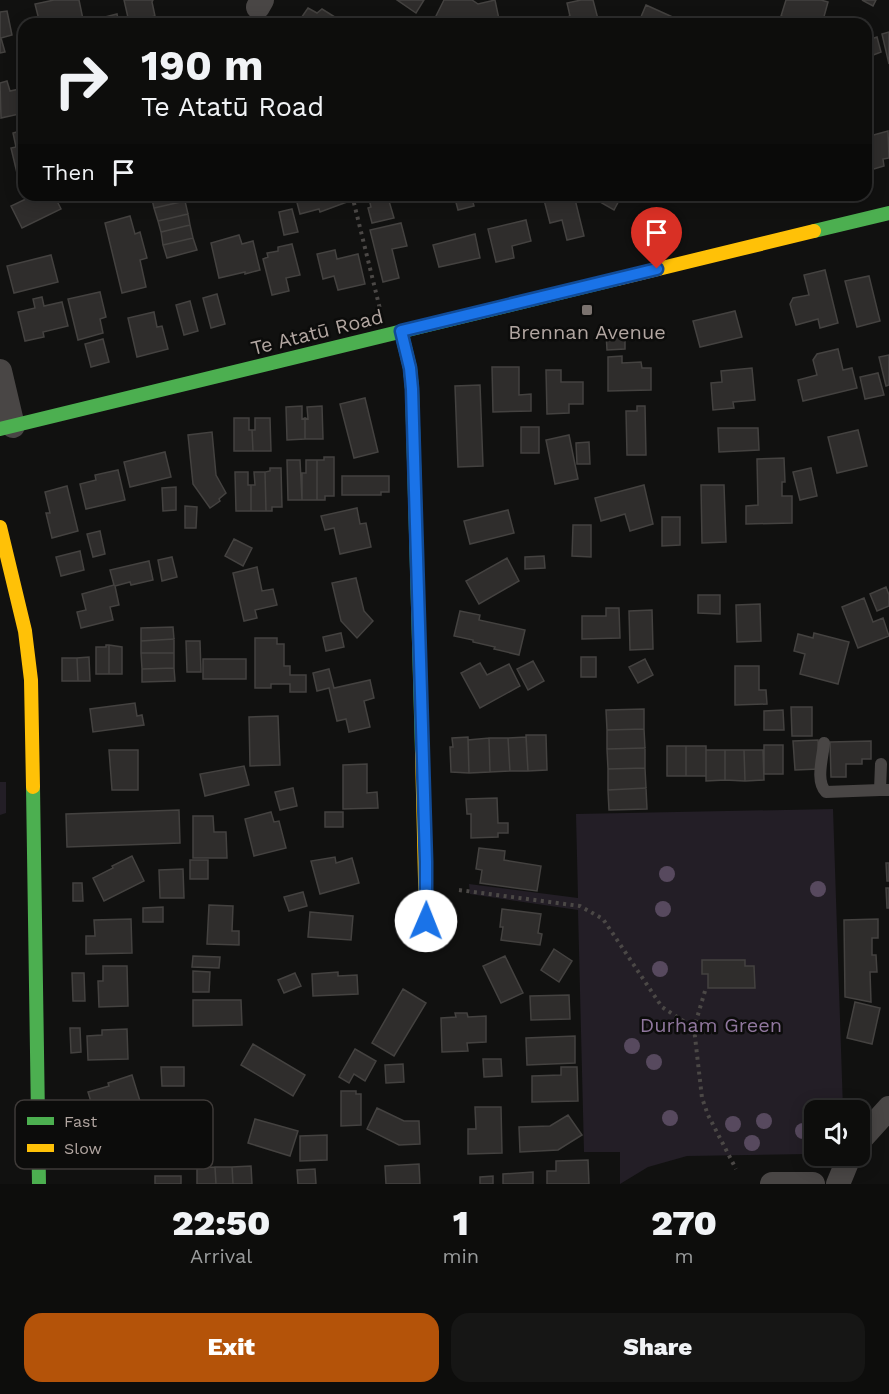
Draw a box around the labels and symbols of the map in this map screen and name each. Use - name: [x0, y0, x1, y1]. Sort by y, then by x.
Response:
- pin: [631, 207, 682, 269]
- marker: Brennan Avenue: [580, 303, 594, 317]
- street label: Te Atatū Road: [248, 304, 386, 360]
- place label: Brennan Avenue: [508, 320, 666, 344]
- position arrow: [394, 889, 458, 953]
- park label: Durham Green: [640, 1013, 782, 1037]
- legend: [15, 1100, 213, 1169]
- text: Fast: [64, 1112, 97, 1131]
- text: Slow: [64, 1139, 102, 1158]

